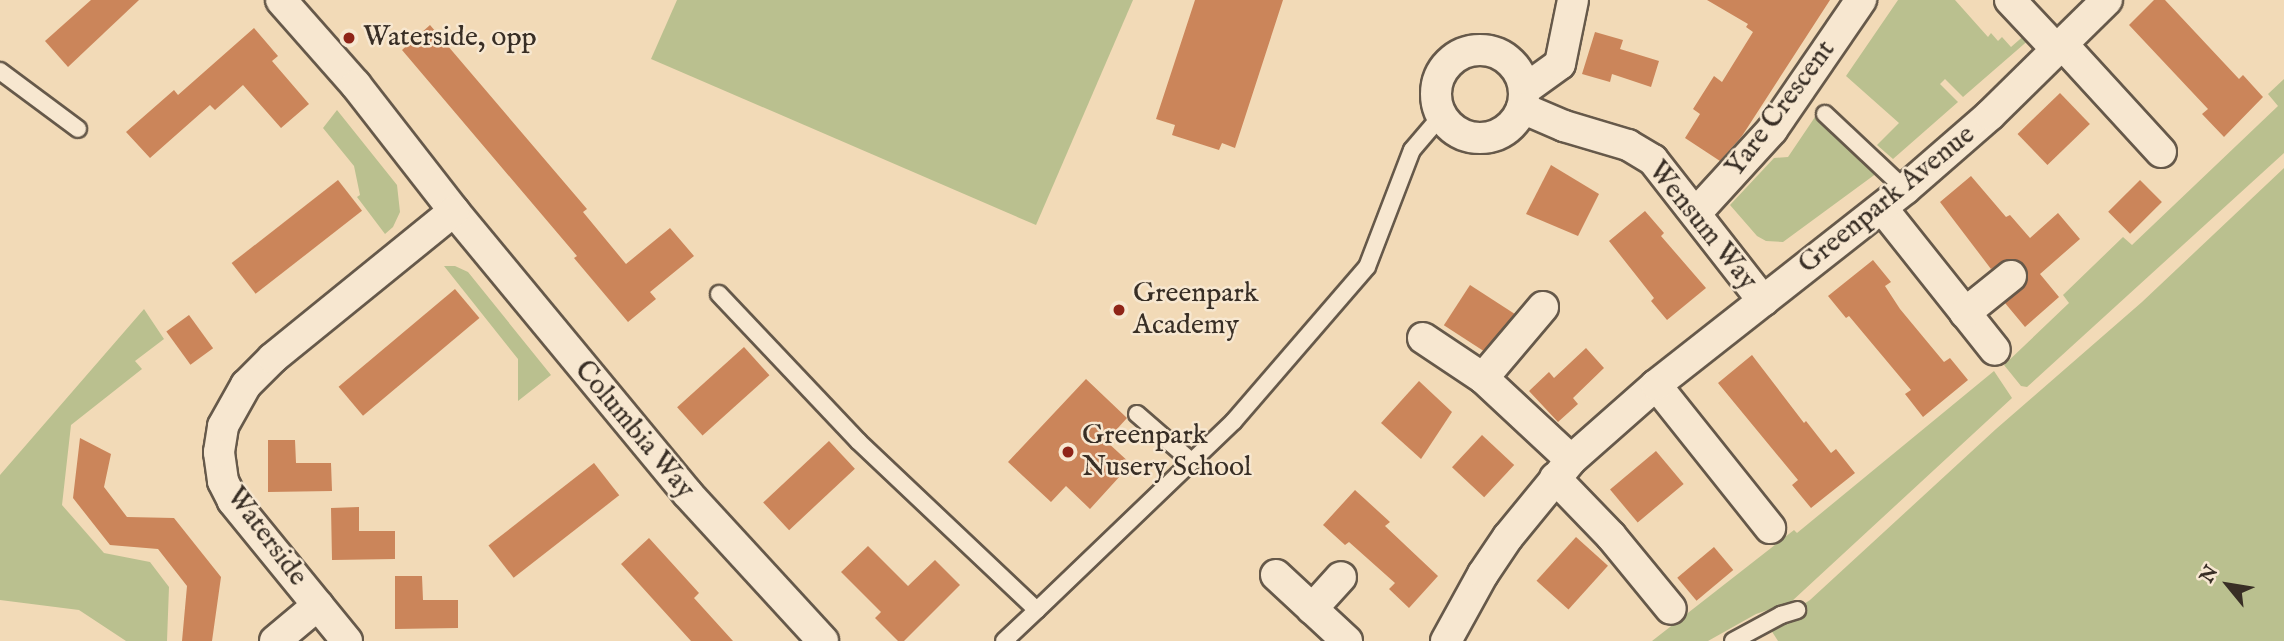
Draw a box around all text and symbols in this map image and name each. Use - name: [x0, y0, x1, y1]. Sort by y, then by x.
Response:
- place label: Waterside, opp: [363, 21, 537, 55]
- marker: Waterside, opp: [341, 30, 357, 46]
- street label: Yare Crescent: [1719, 34, 1843, 184]
- street label: Greenpark Avenue: [1792, 119, 1982, 281]
- street label: Wensum Way: [1640, 155, 1764, 297]
- place label: Greenpark Academy: [1133, 277, 1259, 343]
- marker: Greenpark Academy: [1111, 302, 1127, 318]
- street label: Columbia Way: [567, 354, 701, 506]
- place label: Greenpark Nusery School: [1082, 419, 1252, 485]
- marker: Greenpark Nusery School: [1060, 444, 1076, 460]
- street label: Waterside: [218, 481, 314, 593]
- north arrow: [2193, 550, 2263, 620]
- text: N: [2195, 561, 2224, 588]

